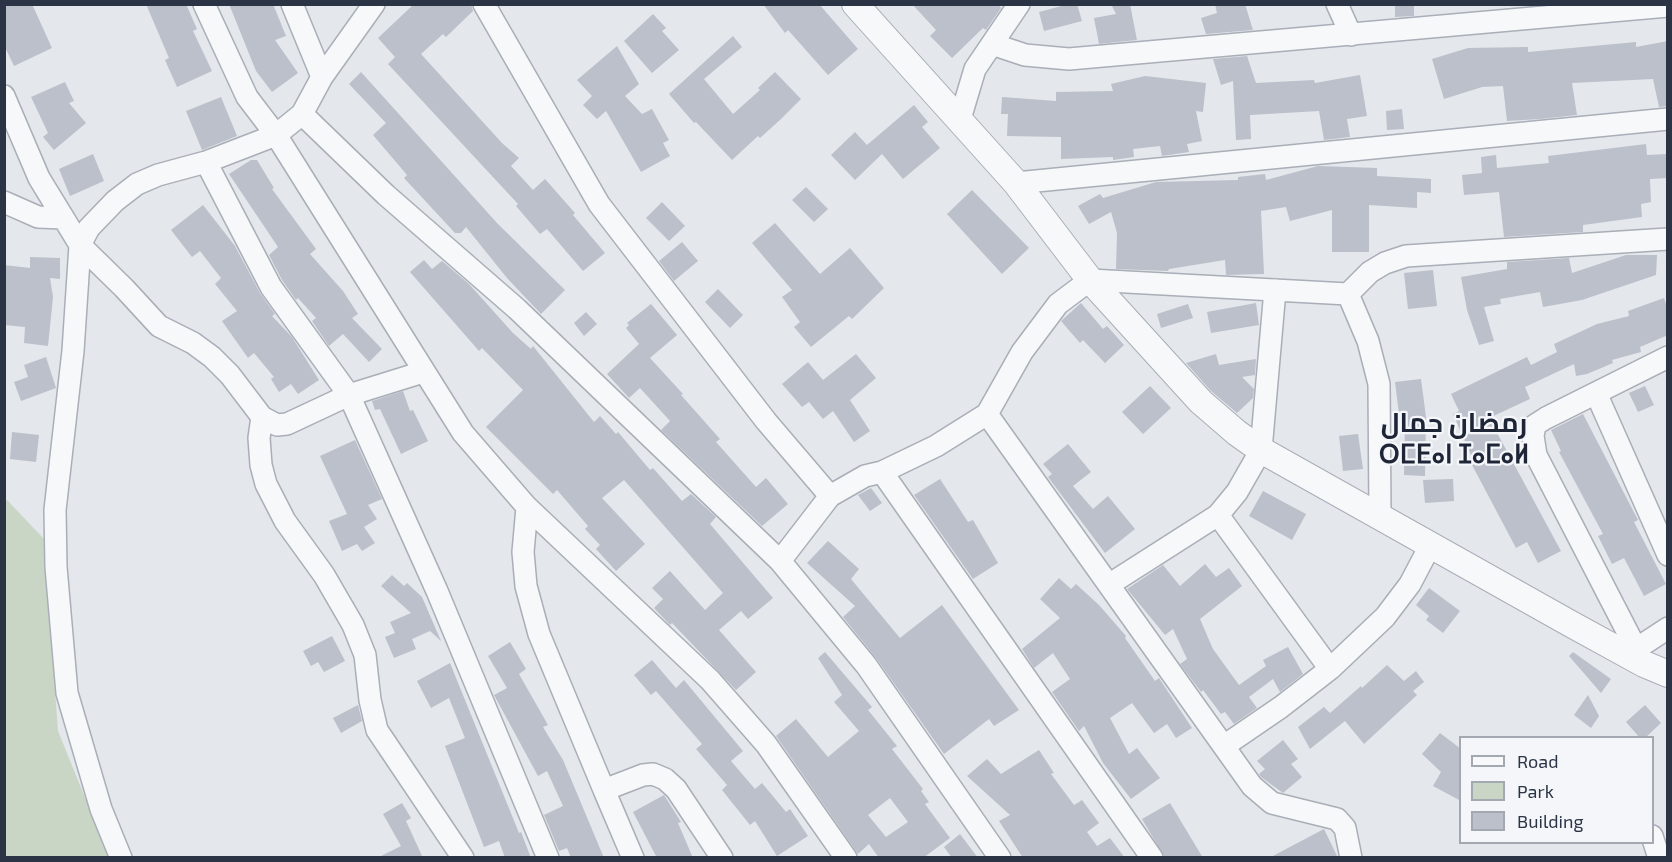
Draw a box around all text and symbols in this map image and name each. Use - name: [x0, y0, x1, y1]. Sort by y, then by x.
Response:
- district label: رمضان جمال ⵔⵎⴹⴰⵏ ⵊⴰⵎⴰⵍ: [1379, 407, 1529, 470]
- legend: [1459, 736, 1654, 844]
- text: Road: [1517, 750, 1558, 772]
- text: Park: [1517, 780, 1554, 802]
- text: Building: [1517, 810, 1584, 832]

